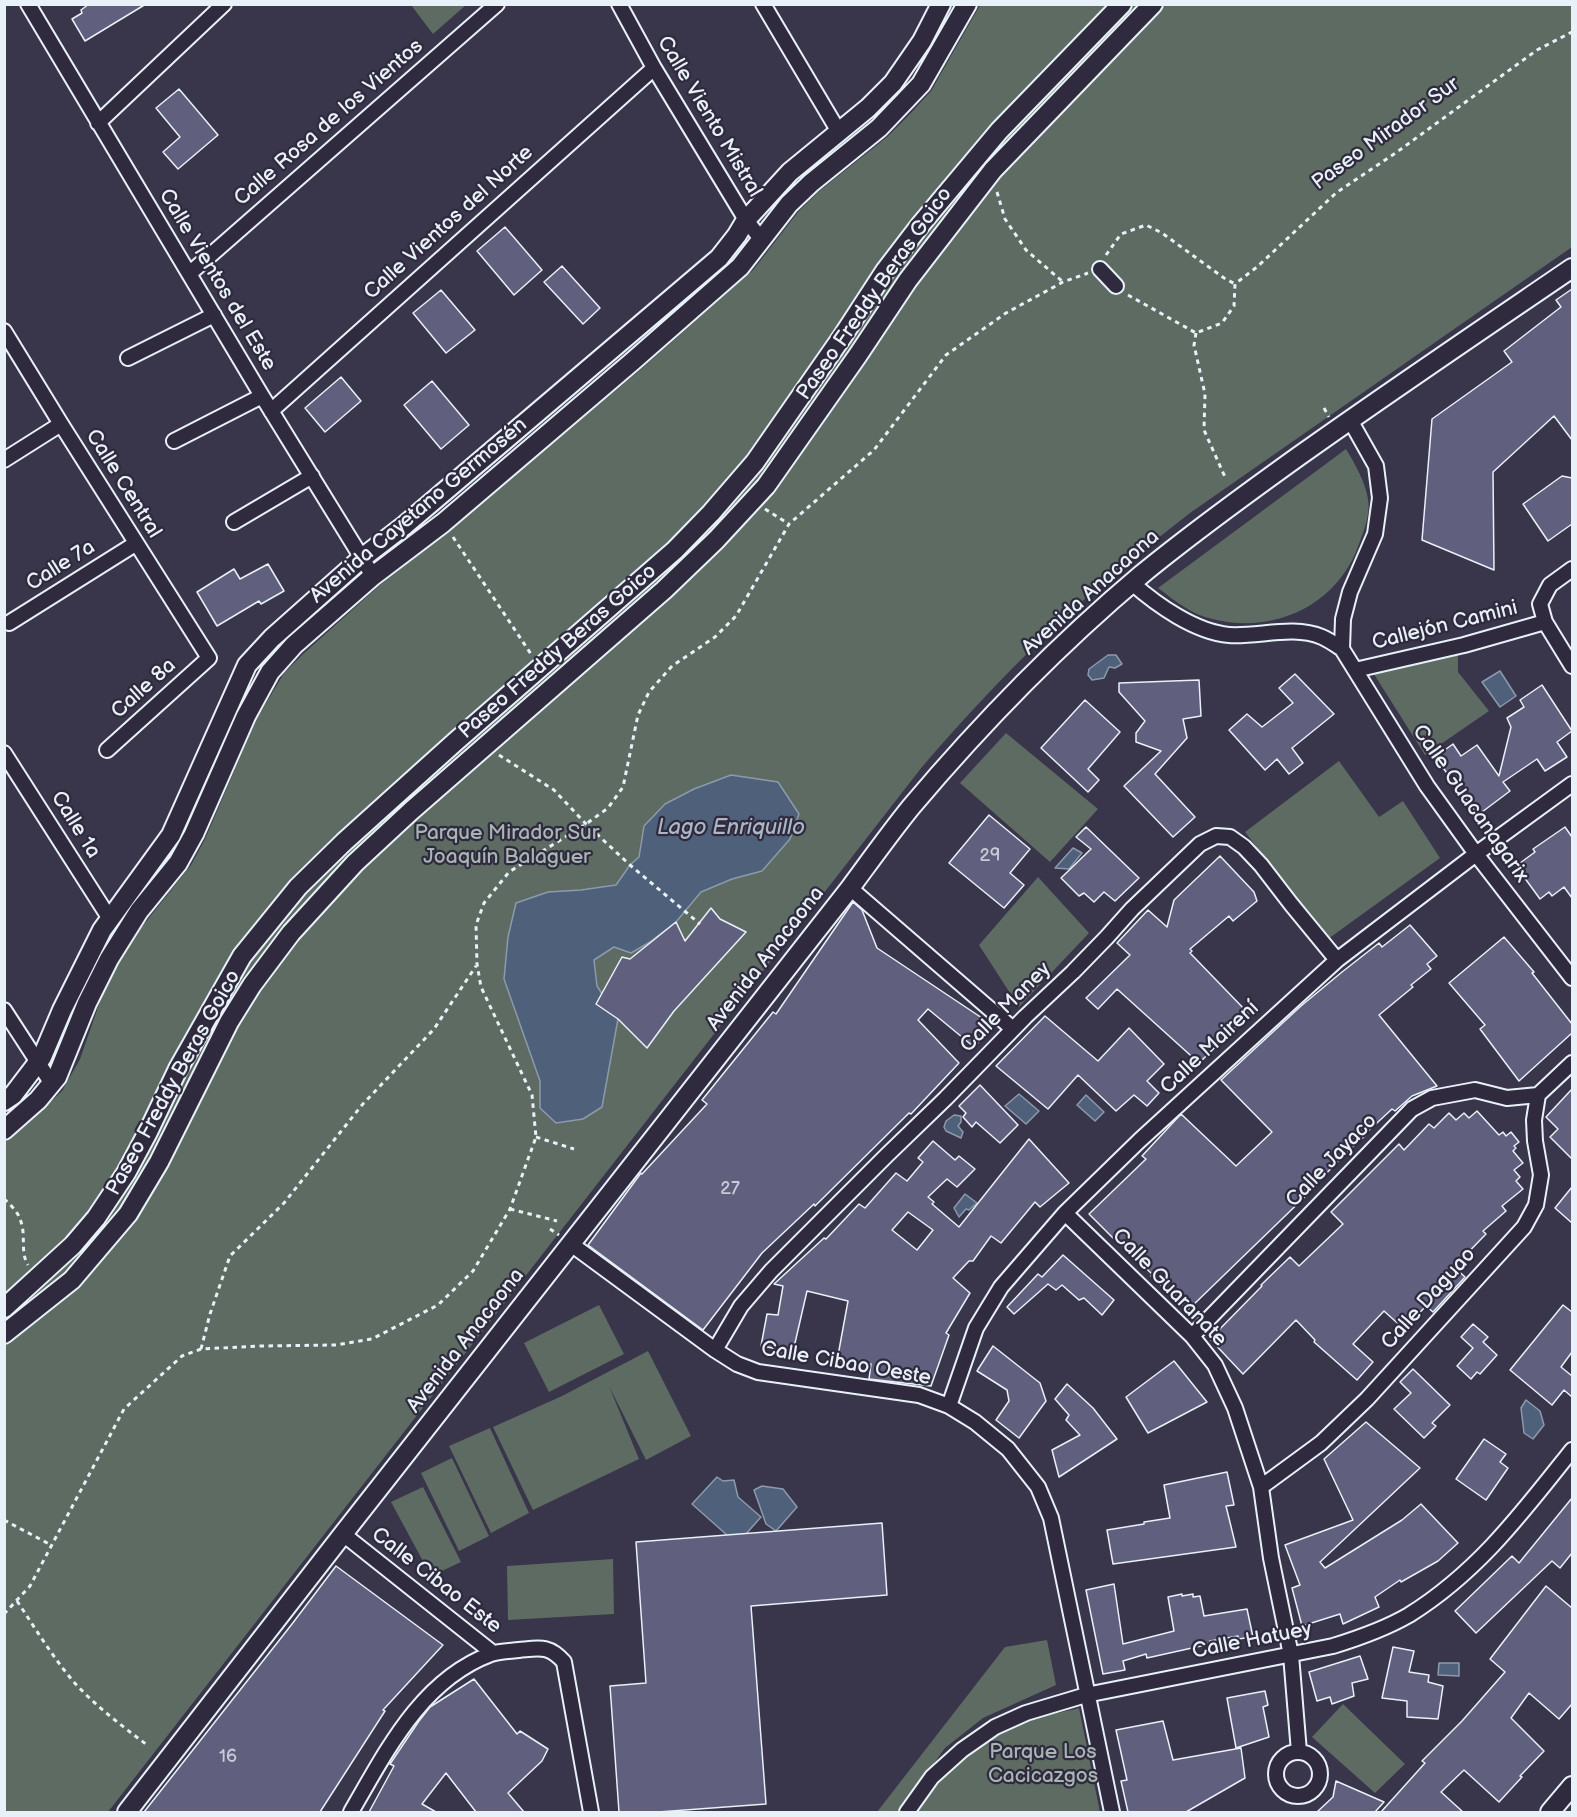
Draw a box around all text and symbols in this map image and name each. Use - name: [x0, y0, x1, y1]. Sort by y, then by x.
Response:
- street label: Calle Viento Mistral: [651, 32, 767, 202]
- street label: Calle Rosa de los Vientos: [229, 34, 429, 212]
- street label: Paseo Mirador Sur: [1307, 72, 1465, 196]
- street label: Calle Vientos del Norte: [359, 140, 539, 306]
- street label: Paseo Freddy Beras Goico: [792, 183, 958, 405]
- street label: Calle Vientos del Este: [153, 185, 281, 375]
- street label: Avenida Cayetano Germosén: [305, 413, 533, 609]
- street label: Calle Central: [80, 425, 166, 543]
- street label: Avenida Anacaona: [1017, 525, 1165, 661]
- street label: Calle 7a: [22, 535, 100, 597]
- street label: Paseo Freddy Beras Goico: [454, 559, 662, 745]
- street label: Callejón Camini: [1370, 596, 1520, 656]
- street label: Calle 8a: [106, 653, 182, 725]
- street label: Calle Guacanagarix: [1406, 720, 1534, 888]
- street label: Calle 1a: [45, 787, 105, 863]
- water label: Lago Enriquillo: [657, 815, 805, 841]
- park label: Parque Mirador Sur Joaquín Balaguer: [415, 821, 599, 871]
- house number: 29: [979, 845, 1001, 867]
- street label: Avenida Anacaona: [702, 882, 830, 1036]
- street label: Calle Maney: [955, 957, 1057, 1059]
- street label: Paseo Freddy Beras Goico: [101, 966, 247, 1200]
- street label: Calle Mairení: [1156, 996, 1264, 1100]
- street label: Calle Jayaco: [1281, 1109, 1383, 1213]
- house number: 27: [720, 1178, 740, 1200]
- street label: Calle Guaranate: [1106, 1224, 1232, 1352]
- street label: Calle Daguao: [1377, 1243, 1481, 1355]
- street label: Avenida Anacaona: [402, 1264, 530, 1418]
- street label: Calle Cibao Oeste: [759, 1337, 933, 1391]
- street label: Calle Cibao Este: [366, 1522, 506, 1640]
- street label: Calle Hatuey: [1190, 1617, 1314, 1665]
- park label: Parque Los Cacicazgos: [988, 1740, 1098, 1790]
- house number: 16: [219, 1746, 237, 1768]

